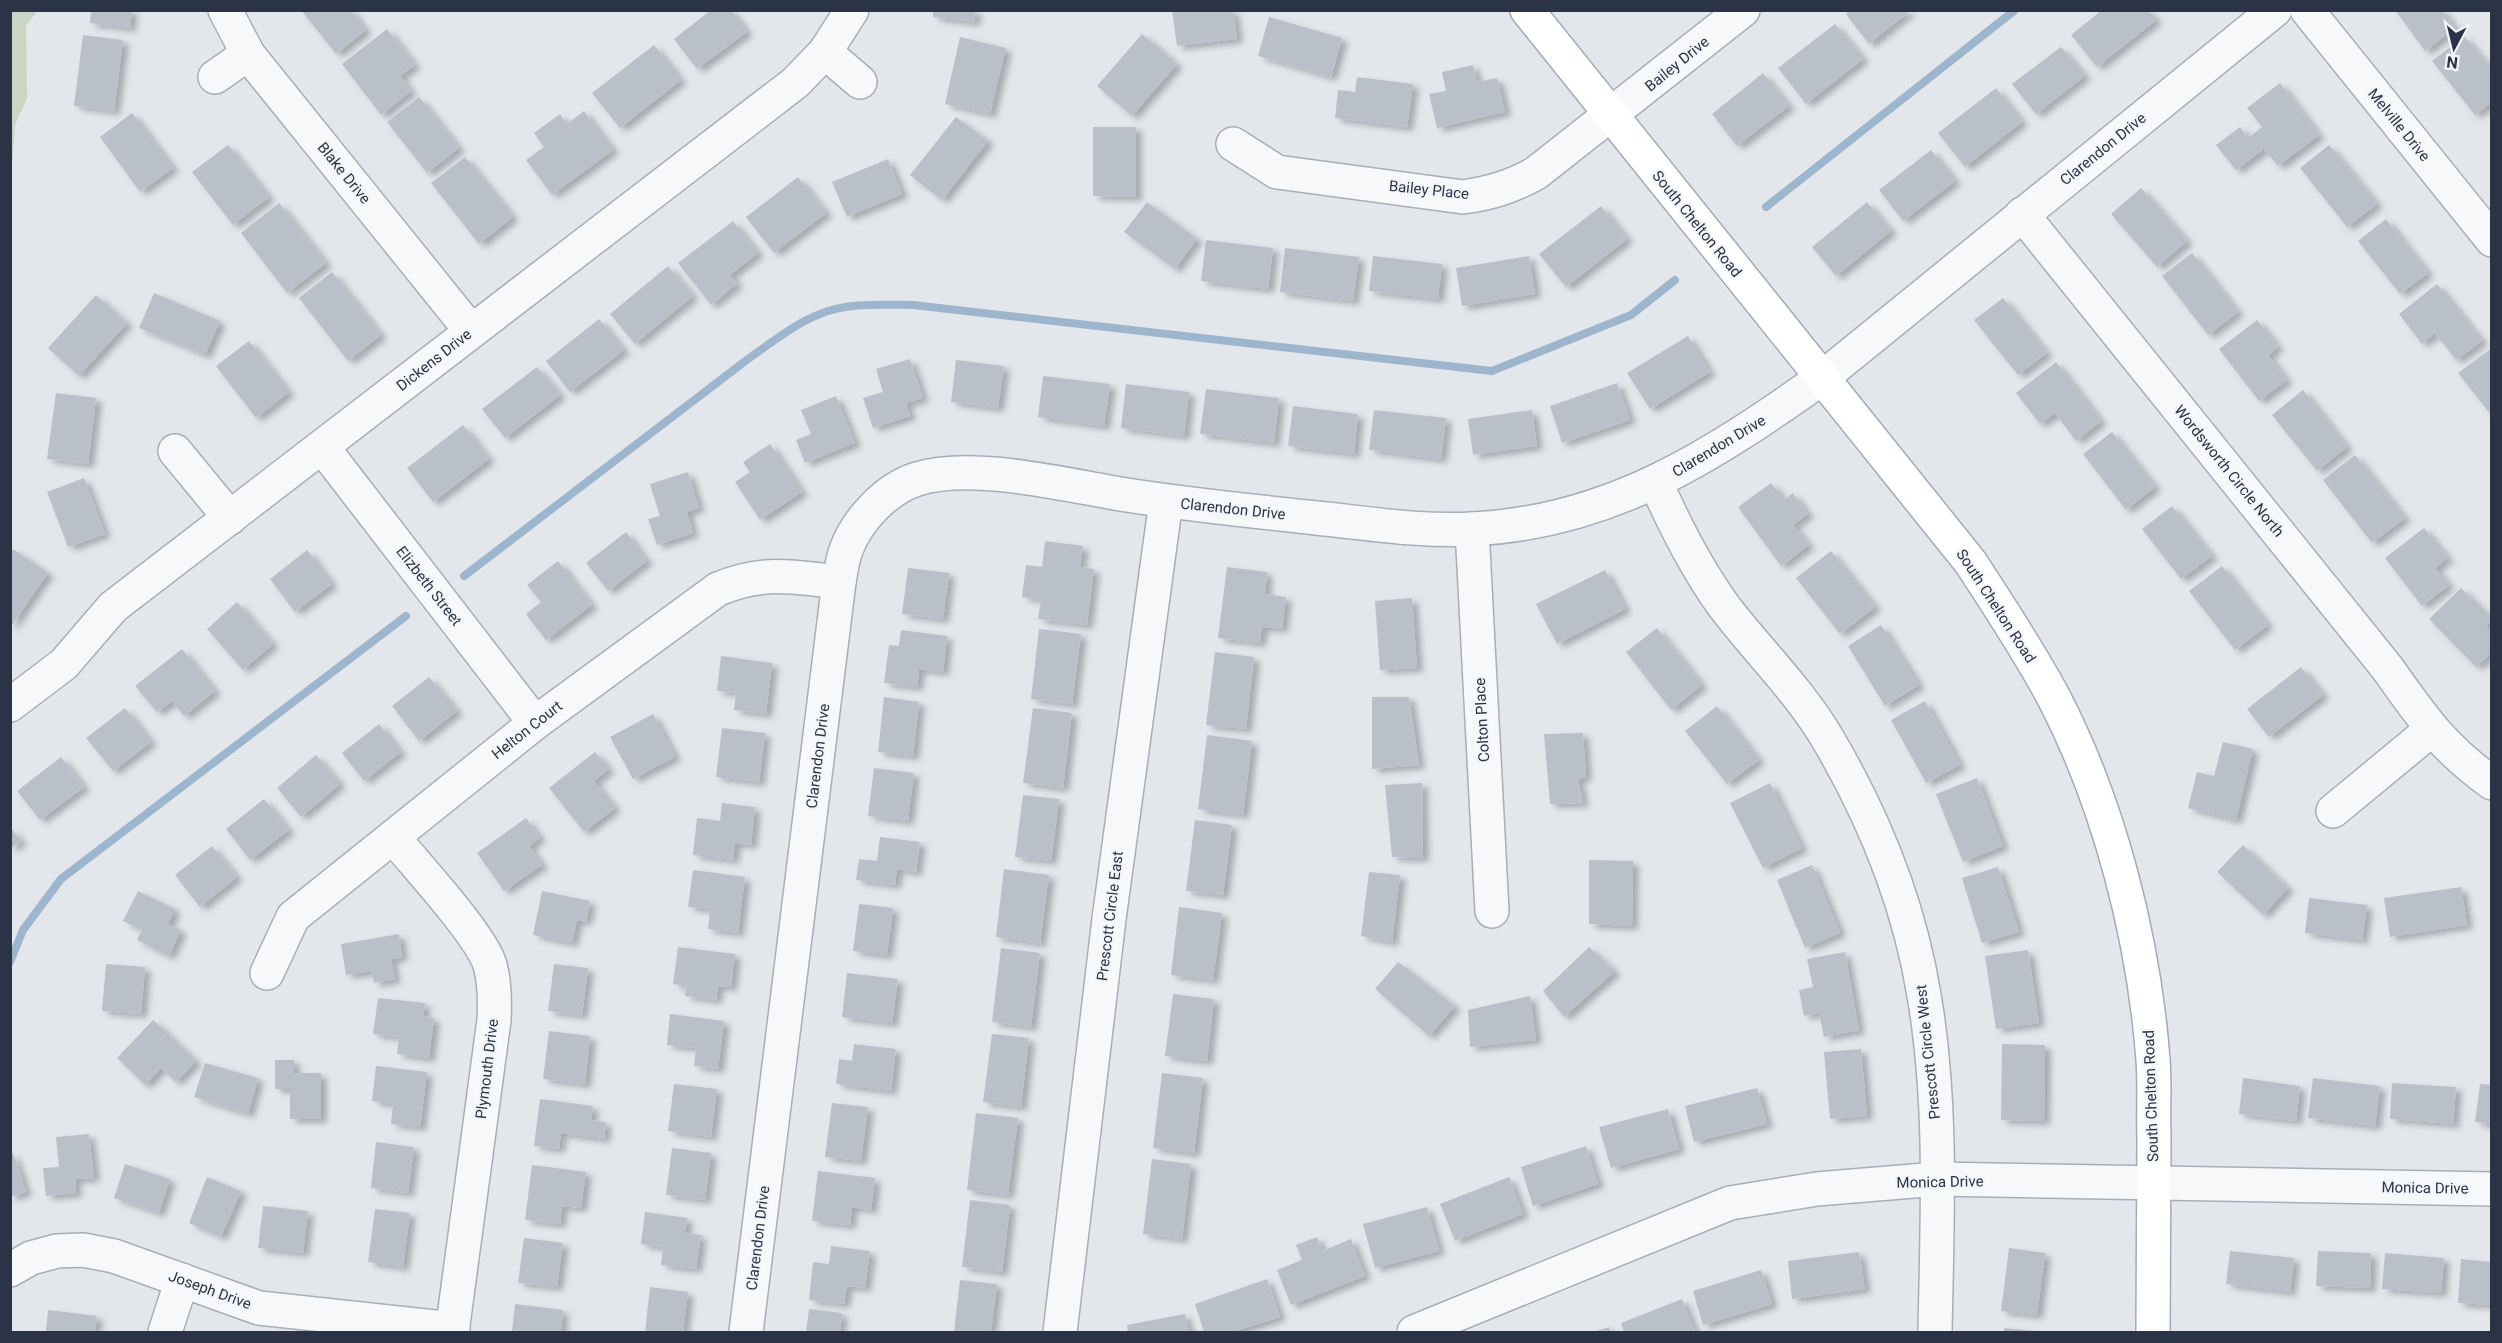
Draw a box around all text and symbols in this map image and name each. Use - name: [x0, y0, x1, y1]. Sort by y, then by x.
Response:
- north arrow: [2424, 18, 2484, 78]
- street label: Bailey Drive: [1641, 33, 1713, 95]
- text: N: [2445, 52, 2459, 73]
- street label: Melville Drive: [2364, 85, 2434, 165]
- street label: Clarendon Drive: [2056, 109, 2150, 189]
- street label: Blake Drive: [314, 139, 374, 207]
- street label: South Chelton Road: [1648, 167, 1746, 281]
- street label: Bailey Place: [1388, 177, 1470, 203]
- street label: Dickens Drive: [393, 325, 475, 395]
- street label: Wordsworth Circle North: [2170, 401, 2288, 541]
- street label: Clarendon Drive: [1669, 411, 1769, 481]
- street label: Clarendon Drive: [1180, 495, 1286, 523]
- street label: Elizbeth Street: [392, 543, 466, 629]
- street label: South Chelton Road: [1953, 546, 2039, 666]
- street label: Colton Place: [1471, 677, 1493, 763]
- street label: Helton Court: [488, 697, 566, 763]
- street label: Clarendon Drive: [803, 703, 833, 809]
- street label: Prescott Circle East: [1093, 850, 1127, 982]
- street label: Prescott Circle West: [1912, 984, 1944, 1120]
- street label: Plymouth Drive: [472, 1018, 502, 1120]
- street label: South Chelton Road: [2140, 1030, 2162, 1162]
- street label: Monica Drive: [1896, 1172, 1984, 1192]
- street label: Monica Drive: [2381, 1178, 2469, 1198]
- street label: Clarendon Drive: [743, 1185, 773, 1291]
- street label: Joseph Drive: [166, 1267, 254, 1313]

